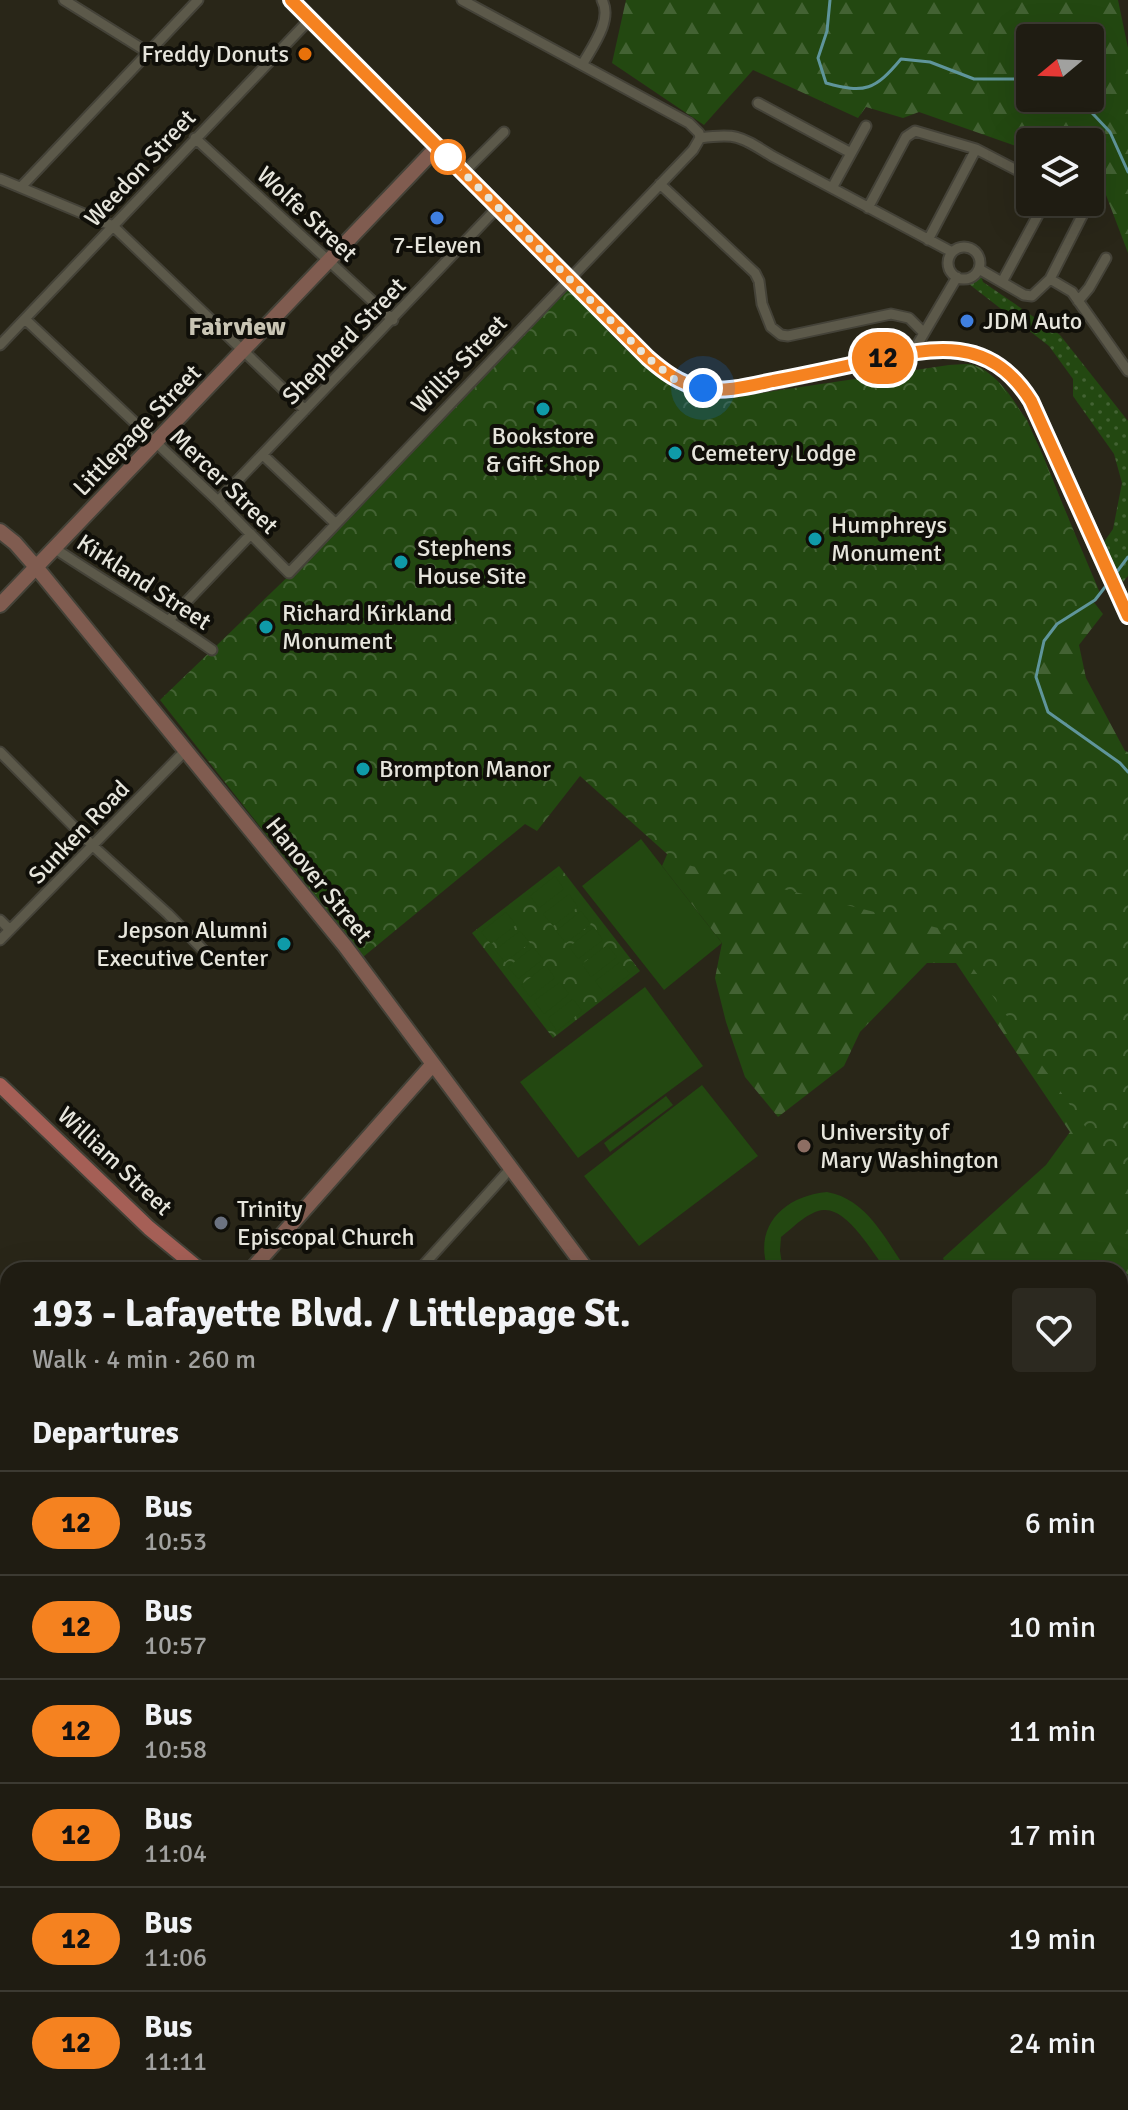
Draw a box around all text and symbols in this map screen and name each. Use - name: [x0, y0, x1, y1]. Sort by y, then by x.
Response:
- north arrow: [1016, 24, 1104, 112]
- map controls: [1016, 24, 1104, 216]
- place label: Freddy Donuts: [142, 39, 289, 69]
- marker: Freddy Donuts: [296, 45, 314, 63]
- street label: Weedon Street: [78, 103, 202, 233]
- button: layers: [1016, 128, 1104, 216]
- unlabelled marker: [431, 140, 465, 174]
- street label: Wolfe Street: [251, 160, 363, 268]
- marker: 7-Eleven: [428, 209, 446, 227]
- place label: 7-Eleven: [392, 230, 482, 260]
- street label: Shepherd Street: [276, 271, 412, 411]
- place label: JDM Auto: [983, 306, 1082, 336]
- street label: Willis Street: [405, 308, 513, 420]
- district label: Fairview: [188, 311, 286, 343]
- marker: JDM Auto: [958, 312, 976, 330]
- line badge: 12: [847, 332, 919, 384]
- text: 12: [868, 341, 898, 375]
- street label: Littlepage Street: [67, 358, 207, 502]
- your location: [683, 368, 723, 408]
- marker: Bookstore & Gift Shop: [534, 400, 552, 418]
- place label: Bookstore & Gift Shop: [486, 421, 600, 479]
- street label: Mercer Street: [163, 422, 285, 540]
- place label: Cemetery Lodge: [691, 438, 856, 468]
- marker: Cemetery Lodge: [666, 444, 684, 462]
- place label: Humphreys Monument: [831, 510, 947, 568]
- street label: Kirkland Street: [71, 527, 217, 637]
- marker: Humphreys Monument: [806, 530, 824, 548]
- place label: Stephens House Site: [417, 533, 527, 591]
- marker: Stephens House Site: [392, 553, 410, 571]
- place label: Richard Kirkland Monument: [282, 598, 452, 656]
- marker: Richard Kirkland Monument: [257, 618, 275, 636]
- place label: Brompton Manor: [379, 754, 551, 784]
- marker: Brompton Manor: [354, 760, 372, 778]
- street label: Sunken Road: [22, 774, 136, 890]
- street label: Hanover Street: [259, 811, 379, 949]
- place label: Jepson Alumni Executive Center: [96, 915, 268, 973]
- marker: Jepson Alumni Executive Center: [275, 935, 293, 953]
- street label: William Street: [51, 1100, 179, 1222]
- place label: University of Mary Washington: [820, 1117, 999, 1175]
- marker: University of Mary Washington: [795, 1137, 813, 1155]
- place label: Trinity Episcopal Church: [237, 1194, 415, 1252]
- marker: Trinity Episcopal Church: [212, 1214, 230, 1232]
- button: heart: [1012, 1288, 1096, 1372]
- text: 193 - Lafayette Blvd. / Littlepage St.: [32, 1290, 631, 1337]
- text: Walk · 4 min · 260 m: [32, 1344, 256, 1376]
- text: Departures: [32, 1415, 179, 1452]
- text: Bus: [144, 1489, 192, 1526]
- text: 6 min: [1025, 1505, 1096, 1542]
- text: 12: [61, 1506, 91, 1540]
- text: 10:53: [144, 1526, 207, 1558]
- text: Bus: [144, 1593, 192, 1630]
- text: 10 min: [1009, 1609, 1096, 1646]
- text: 12: [61, 1610, 91, 1644]
- text: 10:57: [144, 1630, 207, 1662]
- text: Bus: [144, 1697, 192, 1734]
- text: 11 min: [1009, 1713, 1096, 1750]
- text: 12: [61, 1714, 91, 1748]
- text: 10:58: [144, 1734, 207, 1766]
- text: Bus: [144, 1801, 192, 1838]
- text: 17 min: [1009, 1817, 1096, 1854]
- text: 12: [61, 1818, 91, 1852]
- text: 11:04: [144, 1838, 207, 1870]
- text: Bus: [144, 1905, 192, 1942]
- text: 19 min: [1009, 1921, 1096, 1958]
- text: 12: [61, 1922, 91, 1956]
- text: 11:06: [144, 1942, 207, 1974]
- text: Bus: [144, 2009, 192, 2046]
- text: 24 min: [1009, 2025, 1096, 2062]
- text: 12: [61, 2026, 91, 2060]
- text: 11:11: [144, 2046, 207, 2078]

